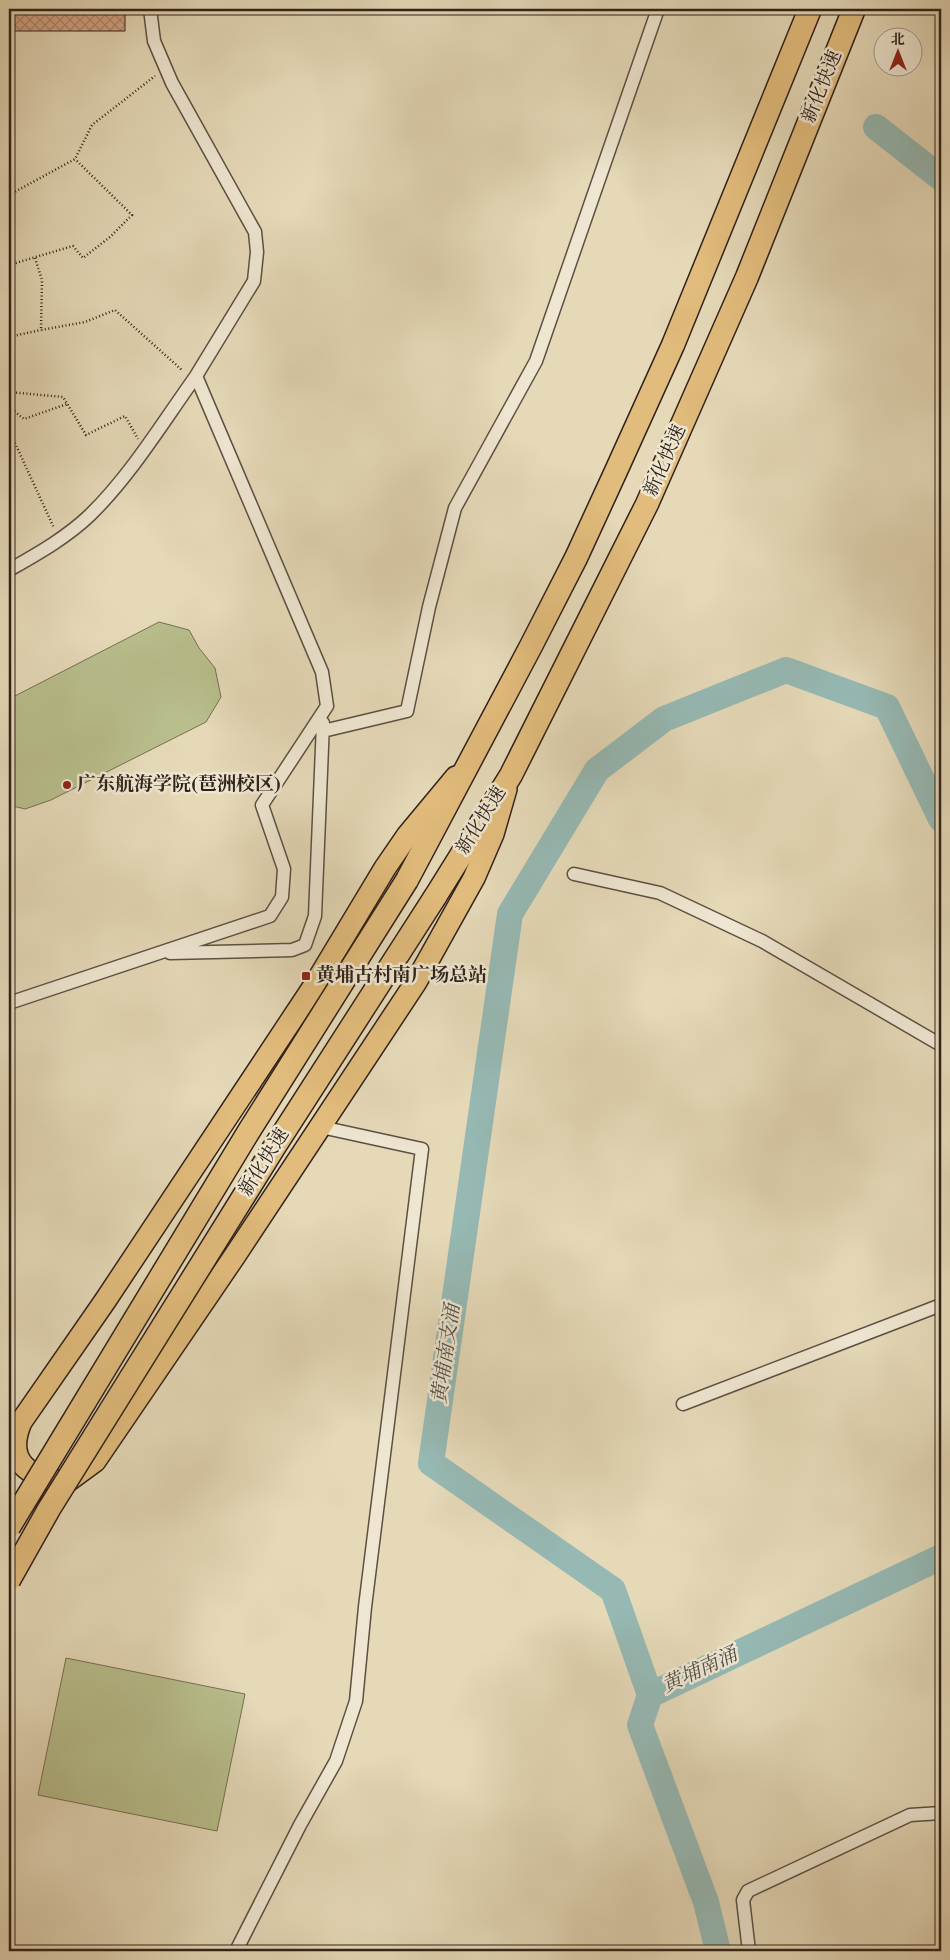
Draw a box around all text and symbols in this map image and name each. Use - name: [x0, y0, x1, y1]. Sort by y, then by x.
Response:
- north arrow: [872, 28, 922, 78]
- text: 北: [891, 32, 905, 47]
- street label: 新化快速: [797, 47, 846, 126]
- street label: 新化快速: [639, 421, 690, 500]
- place label: 广东航海学院(琶洲校区): [77, 773, 281, 795]
- marker: 广东航海学院(琶洲校区): [61, 779, 73, 791]
- street label: 新化快速: [451, 782, 510, 858]
- place label: 黄埔古村南广场总站: [316, 964, 487, 986]
- marker: 黄埔古村南广场总站: [300, 970, 312, 982]
- street label: 新化快速: [234, 1124, 293, 1200]
- water label: 黄埔南支涌: [428, 1301, 464, 1405]
- water label: 黄埔南涌: [659, 1642, 742, 1697]

